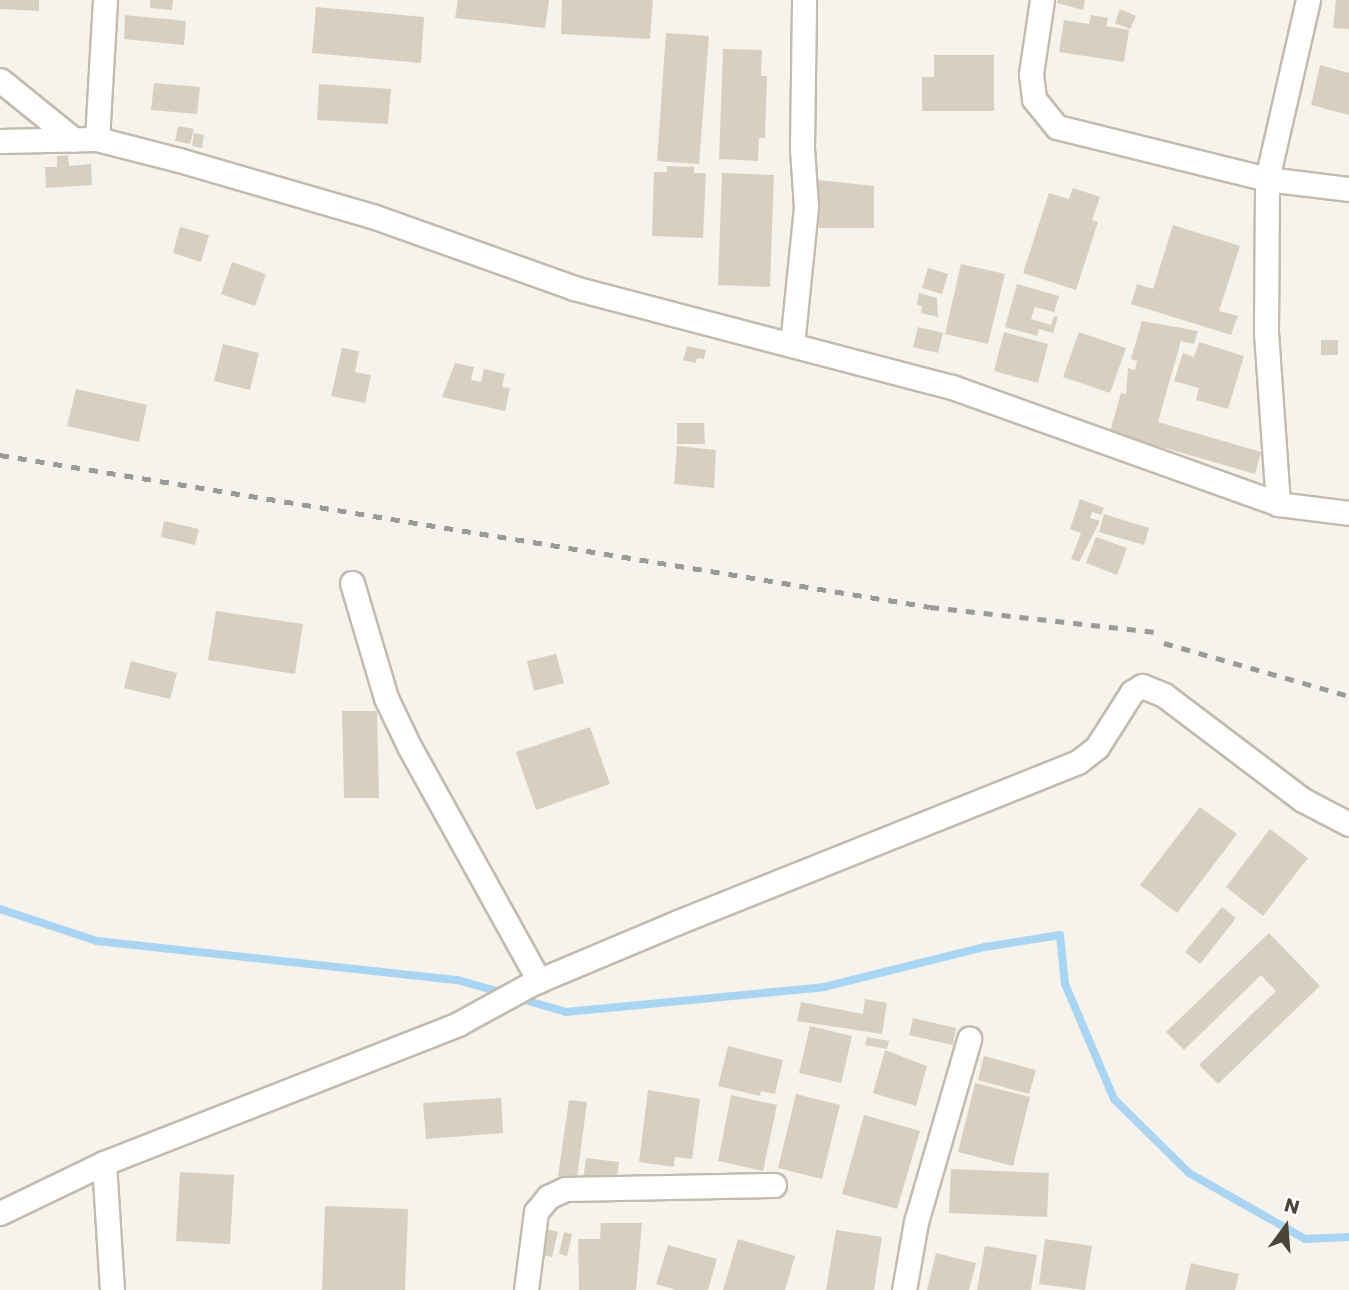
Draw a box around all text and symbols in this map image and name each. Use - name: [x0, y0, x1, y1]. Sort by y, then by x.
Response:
- text: N: [1281, 1191, 1303, 1221]
- north arrow: [1251, 1192, 1321, 1262]

